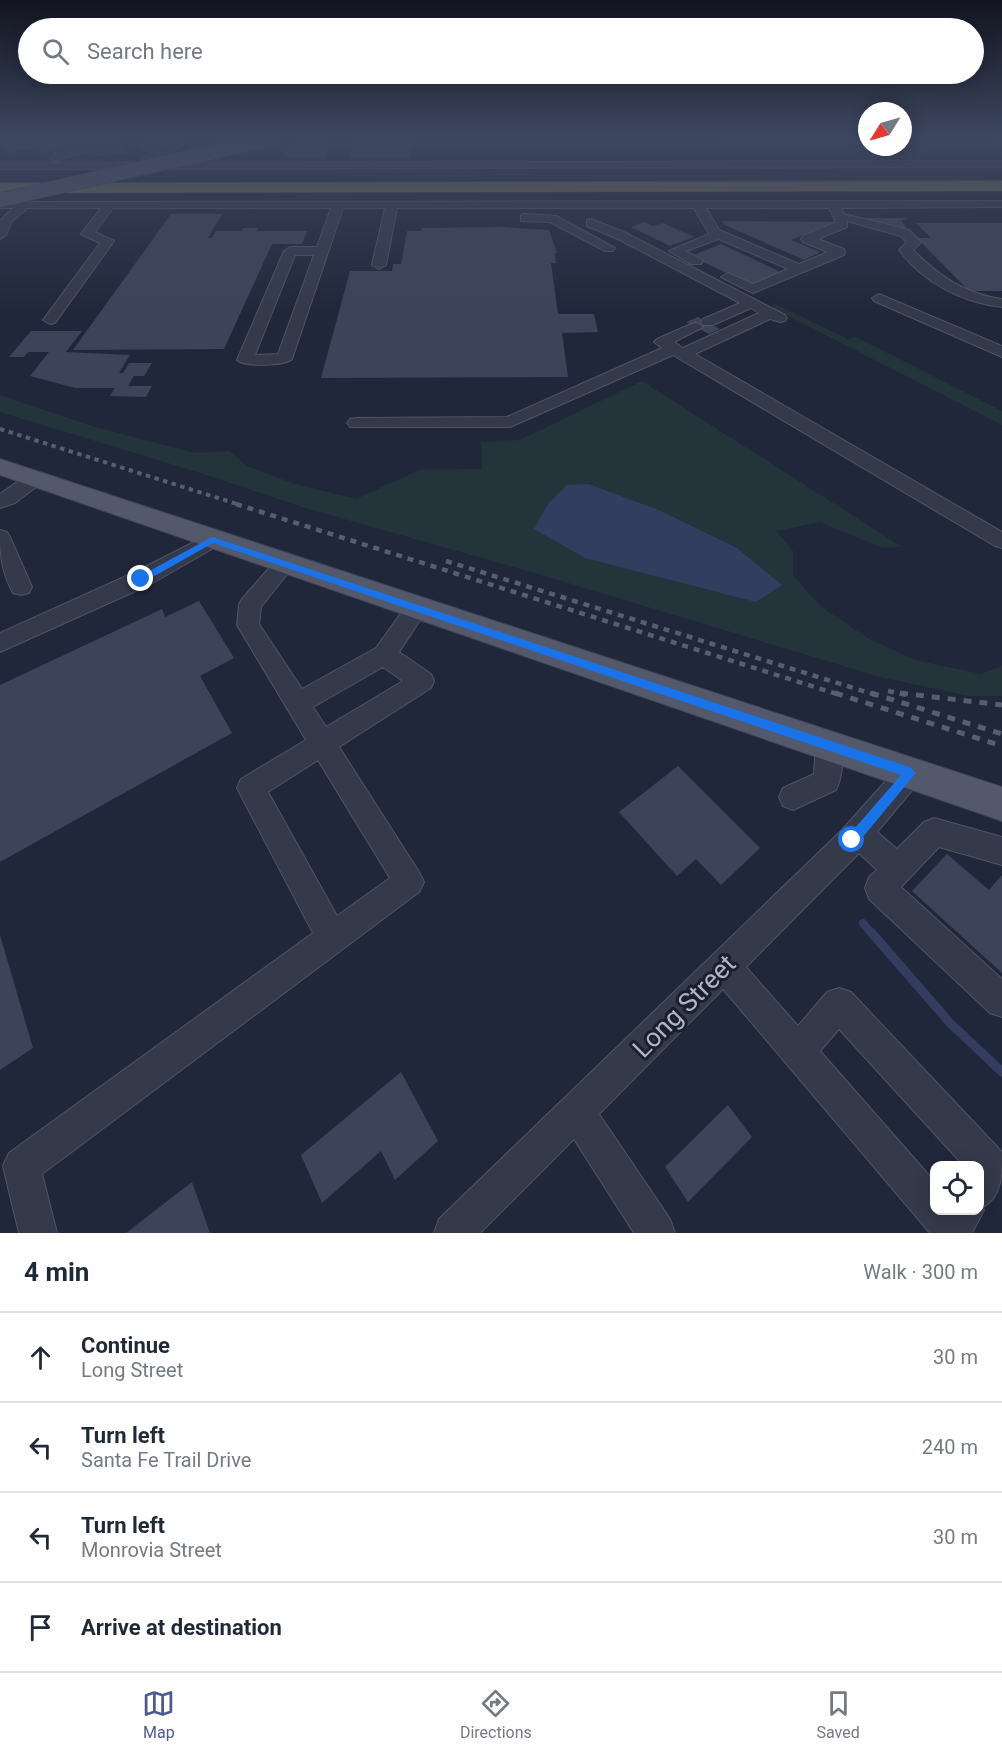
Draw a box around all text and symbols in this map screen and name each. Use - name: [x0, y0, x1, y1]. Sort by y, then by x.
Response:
- search box: [18, 18, 984, 84]
- icon: search: [39, 35, 72, 68]
- text: Search here: [87, 39, 203, 64]
- north arrow: [858, 102, 912, 156]
- route end: [127, 565, 153, 591]
- route start: [838, 826, 864, 852]
- street label: Long Street: [626, 948, 742, 1064]
- map controls: [930, 1161, 984, 1215]
- button: locate: [930, 1161, 984, 1215]
- text: 4 min: [24, 1257, 89, 1287]
- text: Walk · 300 m: [863, 1260, 978, 1284]
- text: Continue: [81, 1333, 170, 1358]
- icon: ahead: [24, 1341, 57, 1374]
- text: 30 m: [933, 1345, 978, 1369]
- text: Long Street: [81, 1358, 183, 1382]
- text: Turn left: [81, 1423, 165, 1448]
- icon: left: [24, 1431, 57, 1464]
- text: 240 m: [922, 1435, 978, 1459]
- text: Santa Fe Trail Drive: [81, 1448, 251, 1472]
- text: Turn left: [81, 1513, 165, 1538]
- icon: left: [24, 1521, 57, 1554]
- text: 30 m: [933, 1525, 978, 1549]
- text: Monrovia Street: [81, 1538, 222, 1562]
- icon: arrive: [24, 1611, 57, 1644]
- text: Arrive at destination: [81, 1615, 282, 1640]
- tab: Map: [142, 1687, 175, 1742]
- tab: Directions: [460, 1687, 532, 1742]
- tab: Saved: [816, 1687, 860, 1742]

